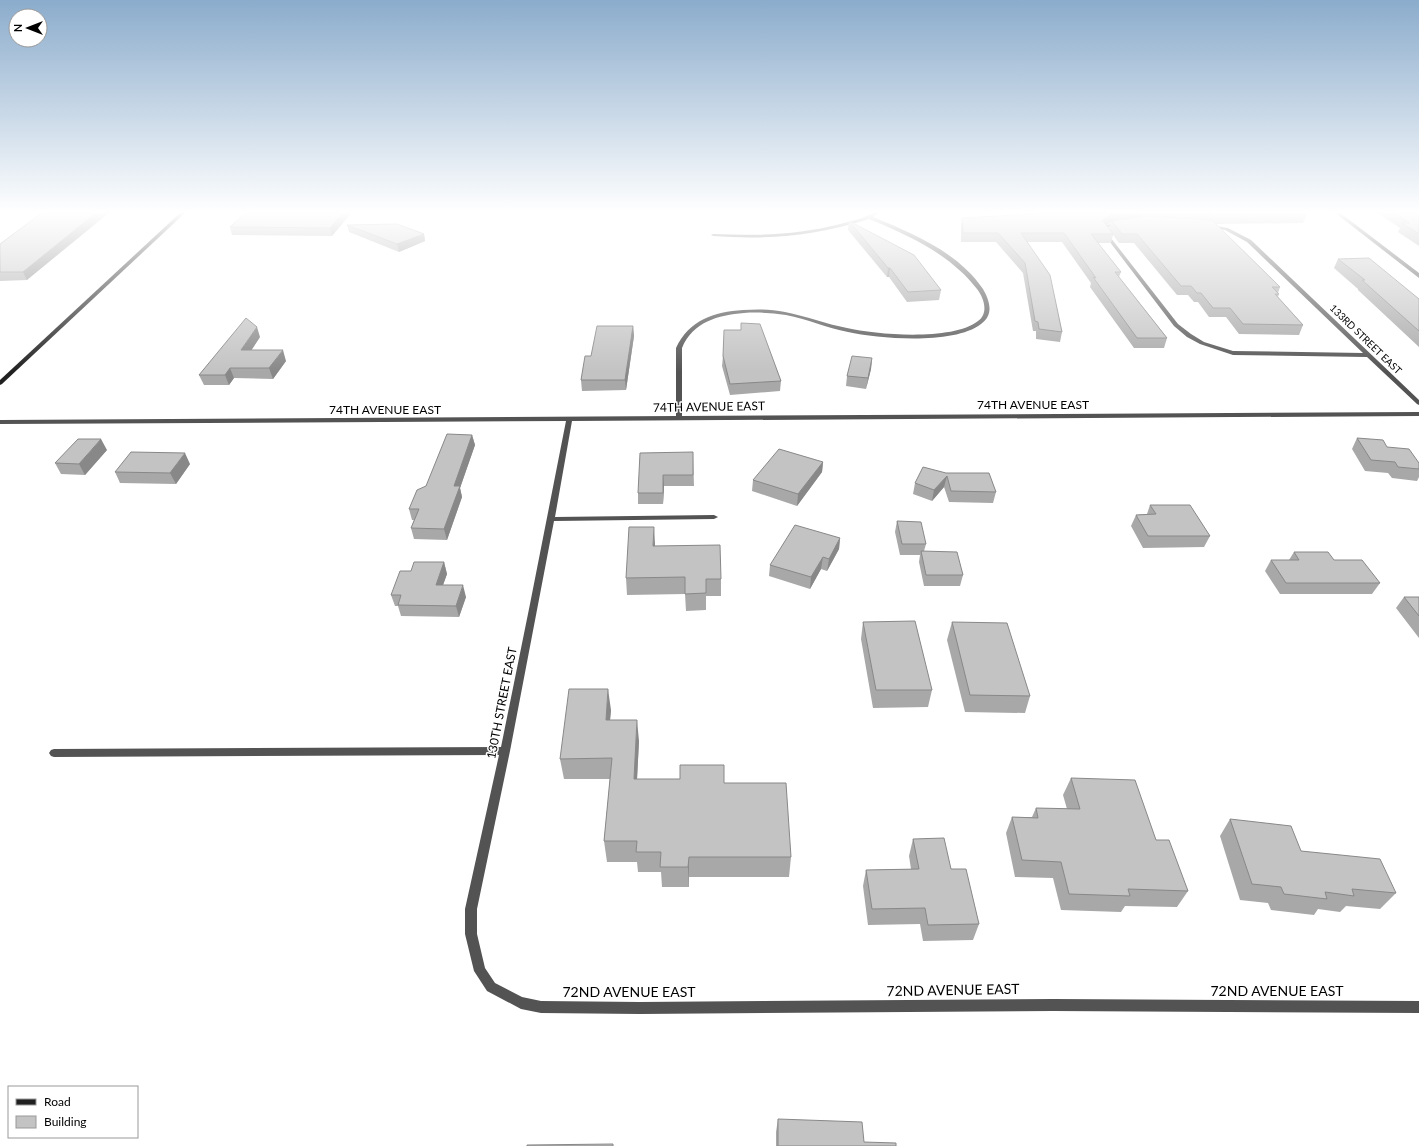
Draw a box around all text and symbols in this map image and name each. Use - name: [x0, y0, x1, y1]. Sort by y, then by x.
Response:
- north arrow: [8, 8, 48, 48]
- text: N: [11, 24, 24, 32]
- street label: 133RD STREET EAST: [1328, 302, 1404, 376]
- street label: 74TH AVENUE EAST: [977, 397, 1089, 412]
- street label: 74TH AVENUE EAST: [653, 398, 765, 415]
- street label: 74TH AVENUE EAST: [329, 402, 441, 417]
- street label: 130TH STREET EAST: [483, 646, 520, 760]
- street label: 72ND AVENUE EAST: [886, 980, 1020, 999]
- street label: 72ND AVENUE EAST: [1210, 982, 1344, 999]
- street label: 72ND AVENUE EAST: [562, 983, 696, 1000]
- legend: [8, 1086, 138, 1138]
- text: Road: [44, 1094, 71, 1109]
- text: Building: [44, 1114, 87, 1129]

